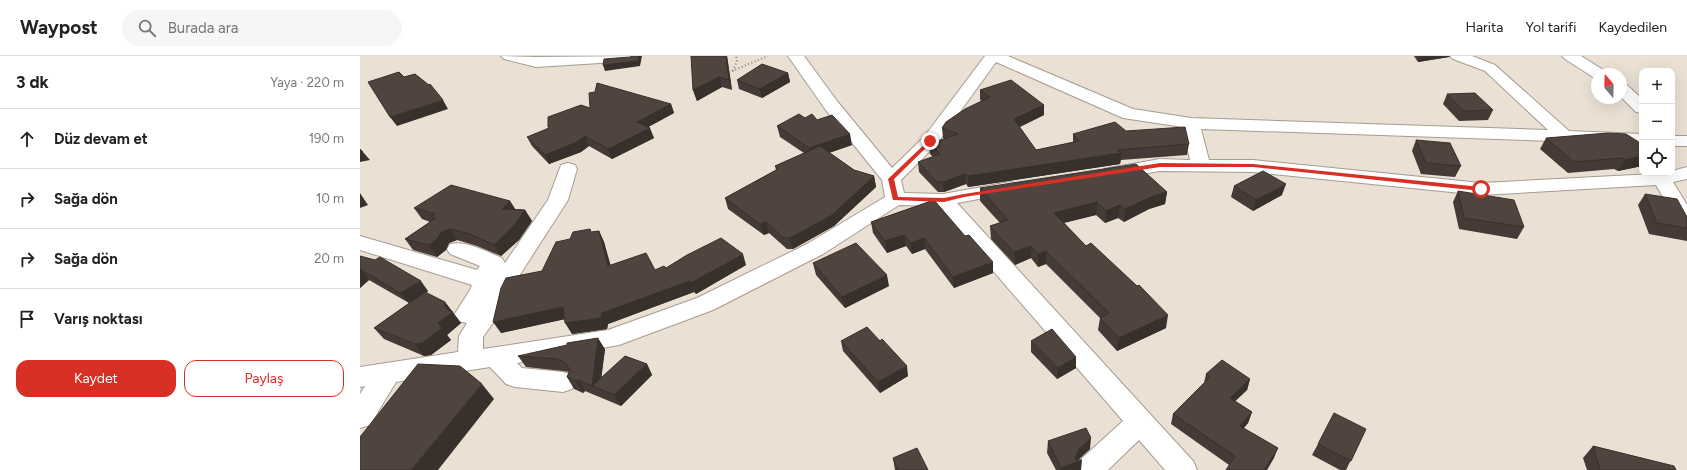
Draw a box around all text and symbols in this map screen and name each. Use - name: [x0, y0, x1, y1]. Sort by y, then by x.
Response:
- search box: [122, 10, 402, 46]
- text: Waypost: [20, 16, 98, 39]
- icon: search: [136, 17, 158, 39]
- text: Burada ara: [168, 19, 238, 37]
- text: Harita: [1465, 19, 1503, 36]
- text: Yol tarifi: [1525, 19, 1577, 36]
- text: Kaydedilen: [1599, 19, 1667, 36]
- north arrow: [1591, 68, 1627, 104]
- map controls: [1639, 68, 1675, 176]
- button: +: [1639, 68, 1675, 104]
- text: 3 dk: [16, 72, 49, 92]
- text: Yaya · 220 m: [270, 75, 344, 90]
- button: −: [1639, 104, 1675, 140]
- icon: ahead: [16, 128, 38, 150]
- text: Düz devam et: [54, 130, 148, 148]
- text: 190 m: [309, 131, 344, 146]
- route end: [921, 132, 939, 150]
- button: locate: [1639, 140, 1675, 176]
- route start: [1472, 180, 1490, 198]
- icon: right: [16, 188, 38, 210]
- text: Sağa dön: [54, 190, 118, 208]
- text: 10 m: [316, 191, 344, 206]
- icon: right: [16, 248, 38, 270]
- text: Sağa dön: [54, 250, 118, 268]
- text: 20 m: [314, 251, 344, 266]
- icon: arrive: [16, 308, 38, 330]
- text: Varış noktası: [54, 310, 143, 328]
- button: Kaydet: [16, 360, 176, 397]
- button: Paylaş: [184, 360, 344, 397]

